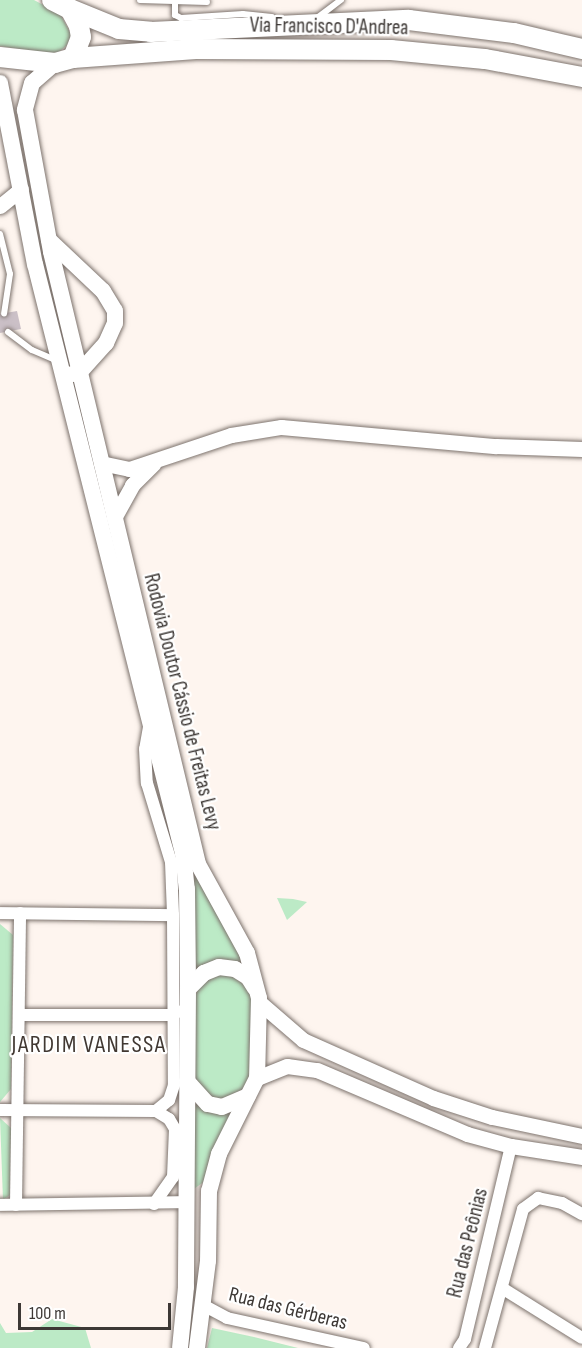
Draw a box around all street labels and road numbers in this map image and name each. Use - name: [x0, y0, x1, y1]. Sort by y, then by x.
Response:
- street label: Via Francisco D'Andrea: [249, 13, 409, 41]
- street label: Rodovia Doutor Cássio de Freitas Levy: [138, 571, 226, 833]
- street label: Rua das Peônias: [442, 1186, 494, 1300]
- street label: Rua das Gérberas: [226, 1282, 350, 1336]

